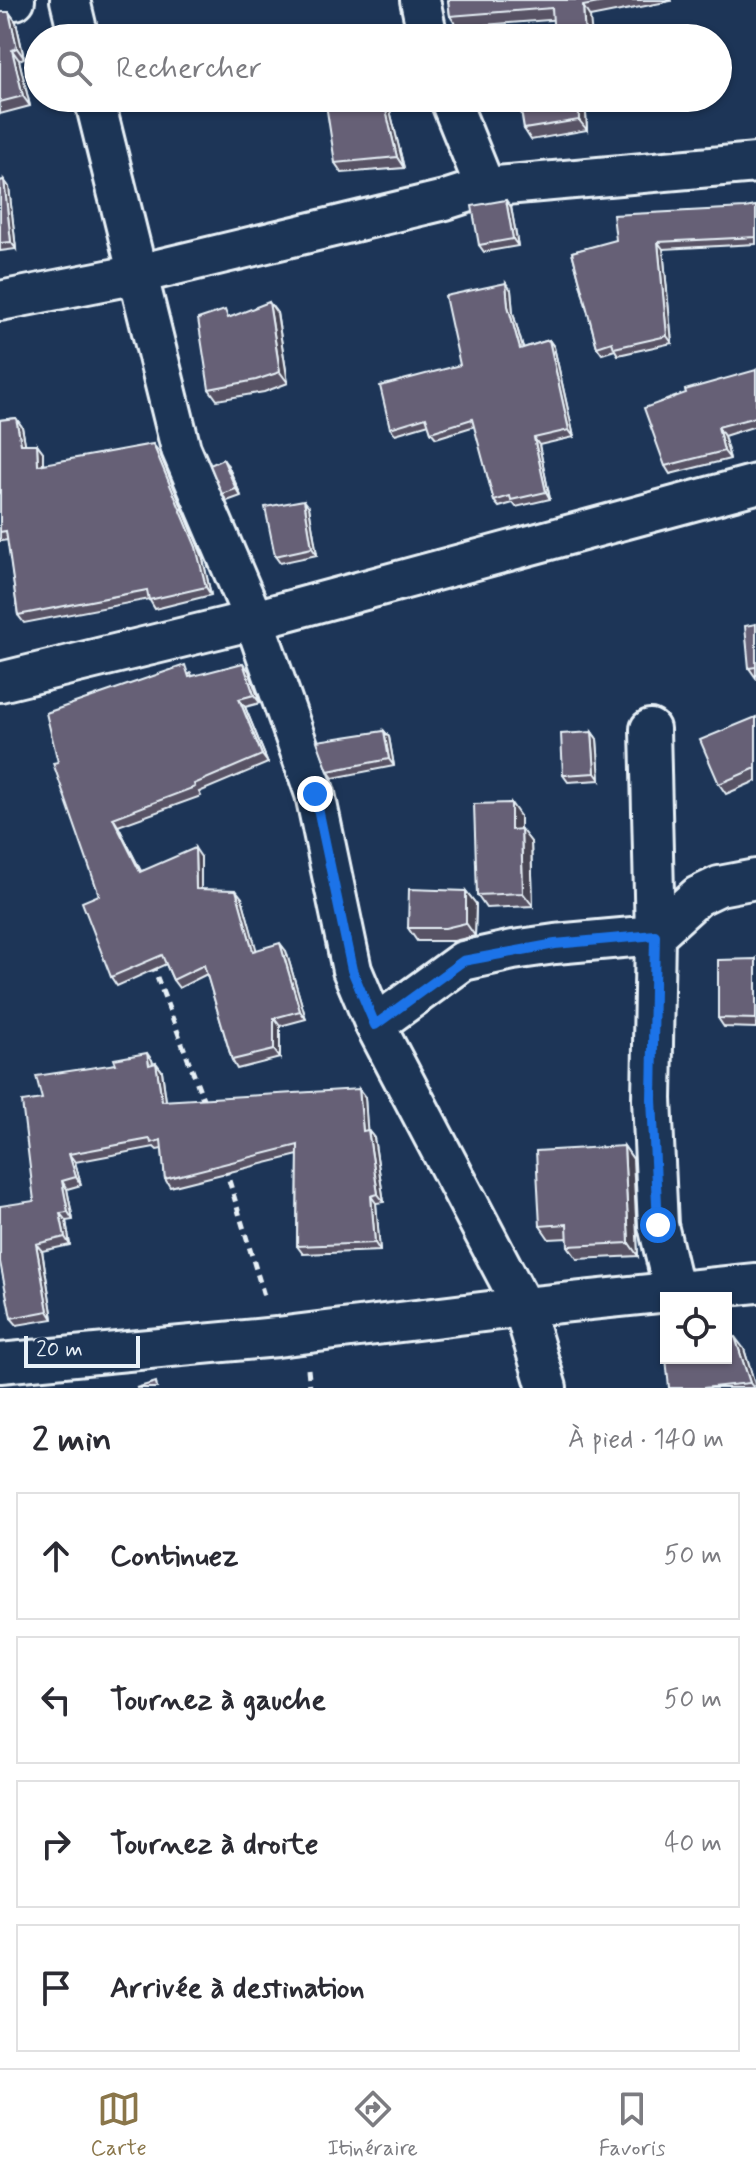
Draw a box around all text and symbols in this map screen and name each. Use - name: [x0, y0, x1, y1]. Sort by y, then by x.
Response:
- search box: [24, 24, 732, 112]
- icon: search: [52, 46, 96, 90]
- text: Rechercher: [116, 49, 262, 88]
- route end: [297, 776, 333, 812]
- route start: [640, 1207, 676, 1243]
- map controls: [660, 1292, 732, 1364]
- button: locate: [660, 1292, 732, 1364]
- scale bar: [24, 1332, 140, 1368]
- text: 20 m: [36, 1336, 83, 1364]
- text: 2 min: [32, 1418, 112, 1463]
- text: À pied · 140 m: [568, 1423, 724, 1457]
- icon: ahead: [34, 1534, 78, 1578]
- text: Continuez: [110, 1537, 239, 1576]
- text: 50 m: [664, 1539, 722, 1573]
- icon: left: [34, 1678, 78, 1722]
- text: Tournez à gauche: [110, 1681, 326, 1720]
- text: 50 m: [664, 1683, 722, 1717]
- icon: right: [34, 1822, 78, 1866]
- text: Tournez à droite: [110, 1825, 319, 1864]
- text: 40 m: [664, 1827, 722, 1861]
- icon: arrive: [34, 1966, 78, 2010]
- text: Arrivée à destination: [110, 1969, 365, 2008]
- tab: Carte: [90, 2087, 147, 2163]
- tab: Itinéraire: [328, 2087, 418, 2163]
- tab: Favoris: [599, 2087, 666, 2163]

